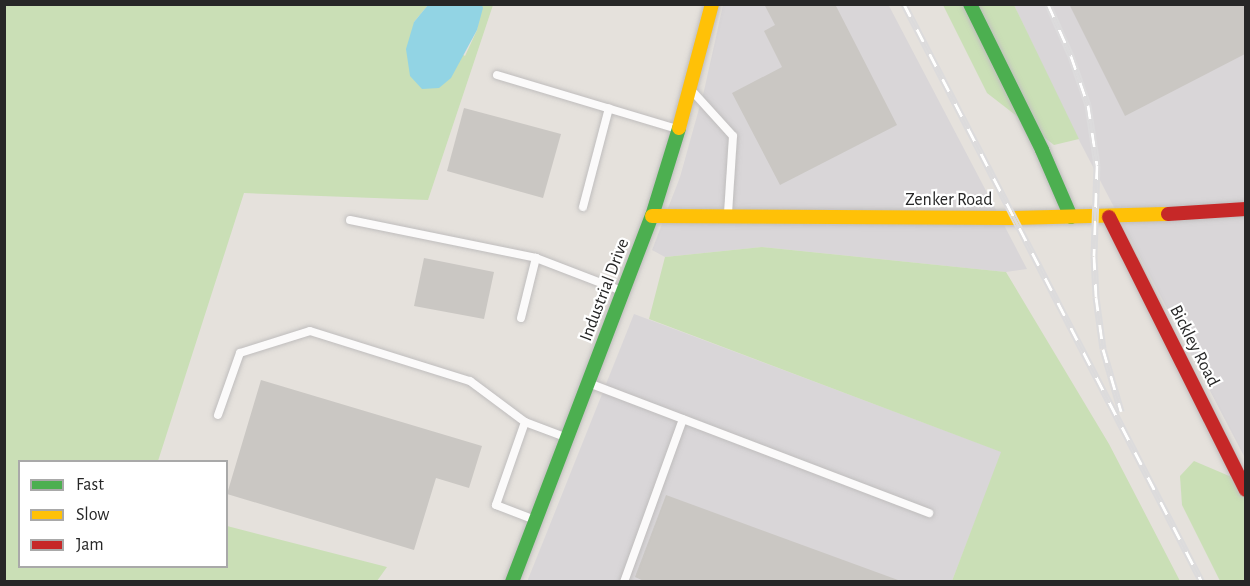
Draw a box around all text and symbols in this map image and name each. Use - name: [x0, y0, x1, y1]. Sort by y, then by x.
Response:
- street label: Zenker Road: [905, 189, 993, 211]
- street label: Industrial Drive: [576, 236, 634, 344]
- street label: Bickley Road: [1164, 302, 1224, 390]
- legend: [18, 460, 228, 568]
- text: Fast: [76, 476, 104, 494]
- text: Slow: [76, 506, 109, 524]
- text: Jam: [76, 536, 104, 554]

